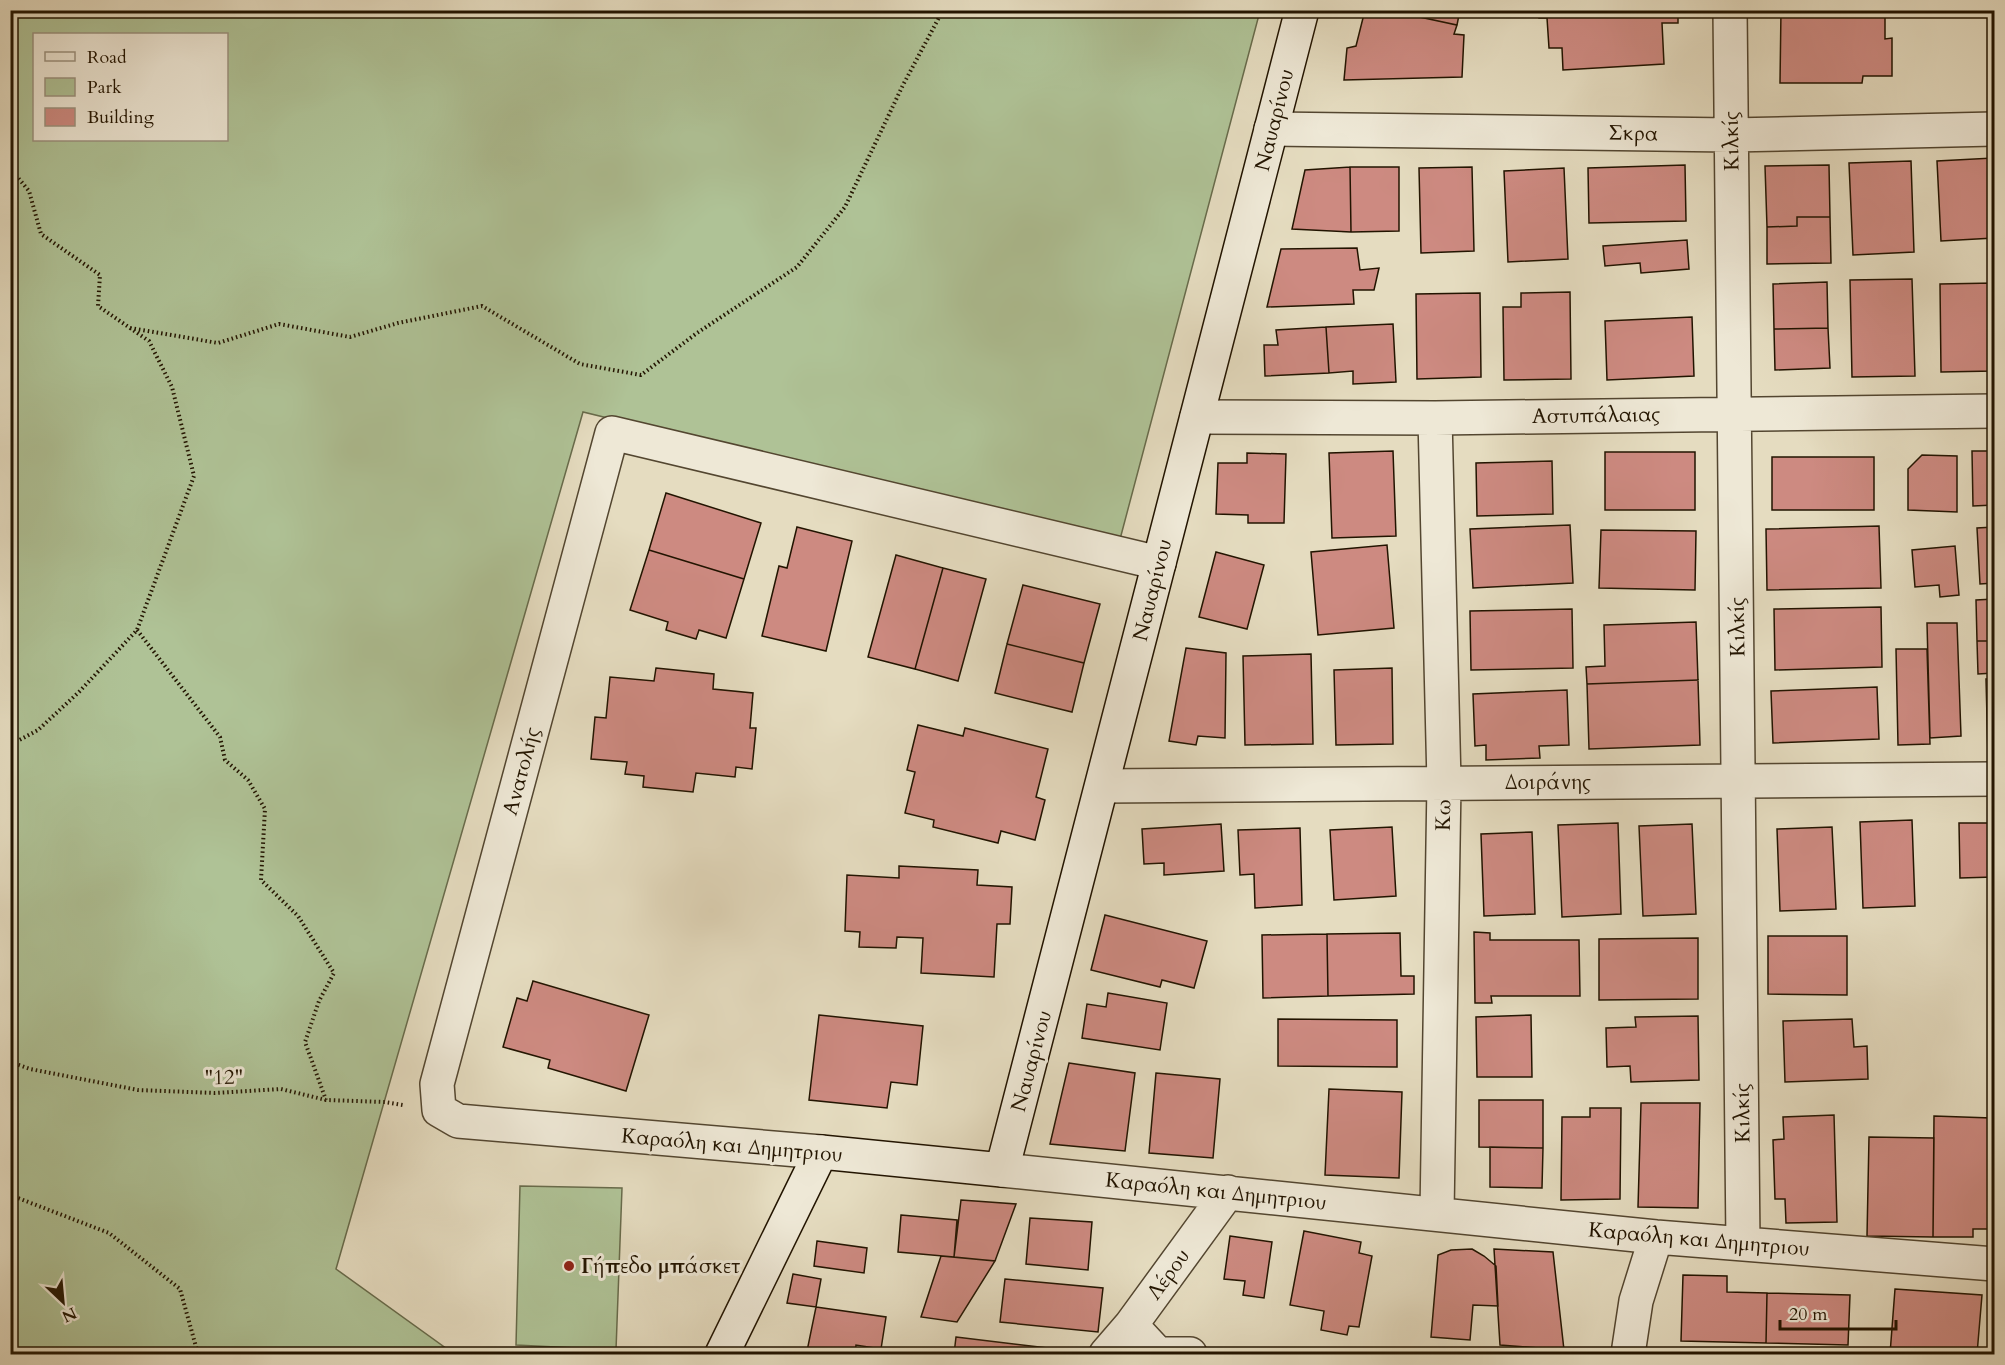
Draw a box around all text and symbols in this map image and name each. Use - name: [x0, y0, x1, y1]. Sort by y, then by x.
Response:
- legend: [33, 33, 228, 141]
- text: Road: [87, 45, 127, 70]
- street label: Ναυαρίνου: [1248, 66, 1301, 174]
- text: Park: [87, 75, 122, 100]
- text: Building: [87, 105, 155, 130]
- street label: Κιλκίς: [1716, 111, 1747, 171]
- street label: Σκρα: [1608, 119, 1658, 148]
- street label: Αστυπάλαιας: [1532, 400, 1660, 431]
- street label: Ναυαρίνου: [1126, 536, 1179, 644]
- street label: Κιλκίς: [1722, 597, 1753, 657]
- street label: Ανατολής: [496, 724, 547, 818]
- street label: Δοιράνης: [1505, 768, 1591, 797]
- street label: Κω: [1429, 799, 1458, 831]
- street label: Ναυαρίνου: [1004, 1007, 1059, 1115]
- street label: "12": [204, 1063, 244, 1092]
- street label: Κιλκίς: [1727, 1083, 1758, 1143]
- street label: Καραόλη και Δημητριου: [620, 1121, 844, 1170]
- street label: Καραόλη και Δημητριου: [1104, 1165, 1328, 1218]
- street label: Καραόλη και Δημητριου: [1587, 1215, 1811, 1264]
- street label: Λέρου: [1140, 1243, 1197, 1306]
- place label: Γήπεδο μπάσκετ: [581, 1252, 740, 1281]
- marker: Γήπεδο μπάσκετ: [562, 1259, 576, 1273]
- north arrow: [33, 1272, 93, 1332]
- scale bar: [1780, 1293, 1896, 1331]
- text: N: [58, 1302, 80, 1328]
- text: 20 m: [1789, 1302, 1828, 1327]

